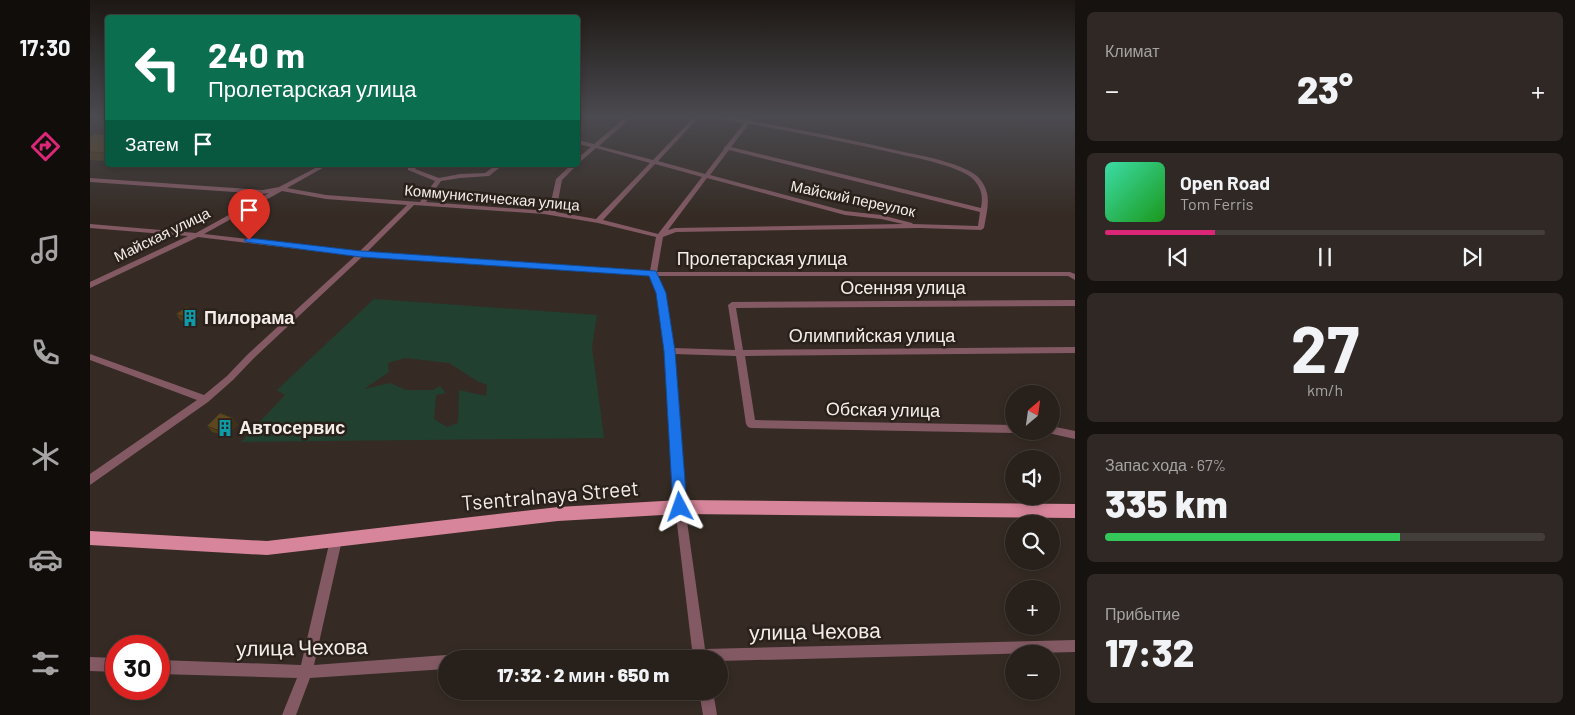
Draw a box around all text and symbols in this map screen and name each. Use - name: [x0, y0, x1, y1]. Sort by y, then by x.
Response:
- text: 240 m: [208, 33, 305, 75]
- text: 17:30: [19, 34, 71, 60]
- icon: left: [125, 35, 190, 100]
- text: Климат: [1105, 41, 1159, 60]
- text: 23°: [1297, 66, 1353, 112]
- text: −: [1105, 73, 1119, 107]
- text: +: [1531, 73, 1545, 107]
- text: Пролетарская улица: [208, 75, 417, 101]
- icon: directions: [28, 129, 63, 164]
- icon: arrive: [189, 130, 217, 158]
- text: Затем: [125, 132, 179, 155]
- text: Open Road: [1180, 171, 1270, 194]
- street label: Майский переулок: [789, 176, 918, 220]
- street label: Коммунистическая улица: [404, 180, 581, 214]
- pin: [228, 189, 270, 240]
- text: Tom Ferris: [1180, 194, 1254, 213]
- icon: arrive: [235, 196, 263, 224]
- street label: Майская улица: [111, 203, 213, 265]
- icon: music: [28, 232, 63, 267]
- icon: previous: [1164, 243, 1192, 271]
- icon: pause: [1311, 243, 1339, 271]
- icon: next: [1458, 243, 1486, 271]
- street label: Пролетарская улица: [677, 247, 848, 269]
- street label: Осенняя улица: [840, 276, 967, 298]
- place label: Пилорама: [204, 306, 295, 328]
- building icon: Пилорама: [180, 308, 200, 328]
- text: 27: [1291, 308, 1359, 386]
- street label: Олимпийская улица: [789, 324, 956, 346]
- icon: phone: [28, 335, 63, 370]
- text: km/h: [1307, 380, 1343, 399]
- north arrow: [1005, 385, 1060, 440]
- map controls: [1005, 385, 1060, 700]
- street label: Обская улица: [826, 397, 941, 421]
- place label: Автосервис: [239, 416, 345, 438]
- building icon: Автосервис: [215, 418, 235, 438]
- icon: climate: [28, 439, 63, 474]
- button: sound: [1005, 450, 1060, 505]
- text: Запас хода · 67%: [1105, 455, 1226, 474]
- street label: Tsentralnaya Street: [460, 474, 640, 515]
- position arrow: [653, 480, 705, 532]
- text: 335 km: [1105, 480, 1228, 526]
- button: search: [1005, 515, 1060, 570]
- icon: car: [28, 542, 63, 577]
- button: +: [1005, 580, 1060, 635]
- text: Прибытие: [1105, 604, 1180, 623]
- street label: улица Чехова: [749, 617, 881, 644]
- text: 17:32: [1105, 629, 1194, 675]
- street label: улица Чехова: [236, 633, 368, 660]
- speed limit sign: 30: [105, 635, 170, 700]
- button: −: [1005, 645, 1060, 700]
- icon: filters: [28, 646, 63, 681]
- text: 17:32 · 2 мин · 650 m: [497, 663, 669, 686]

